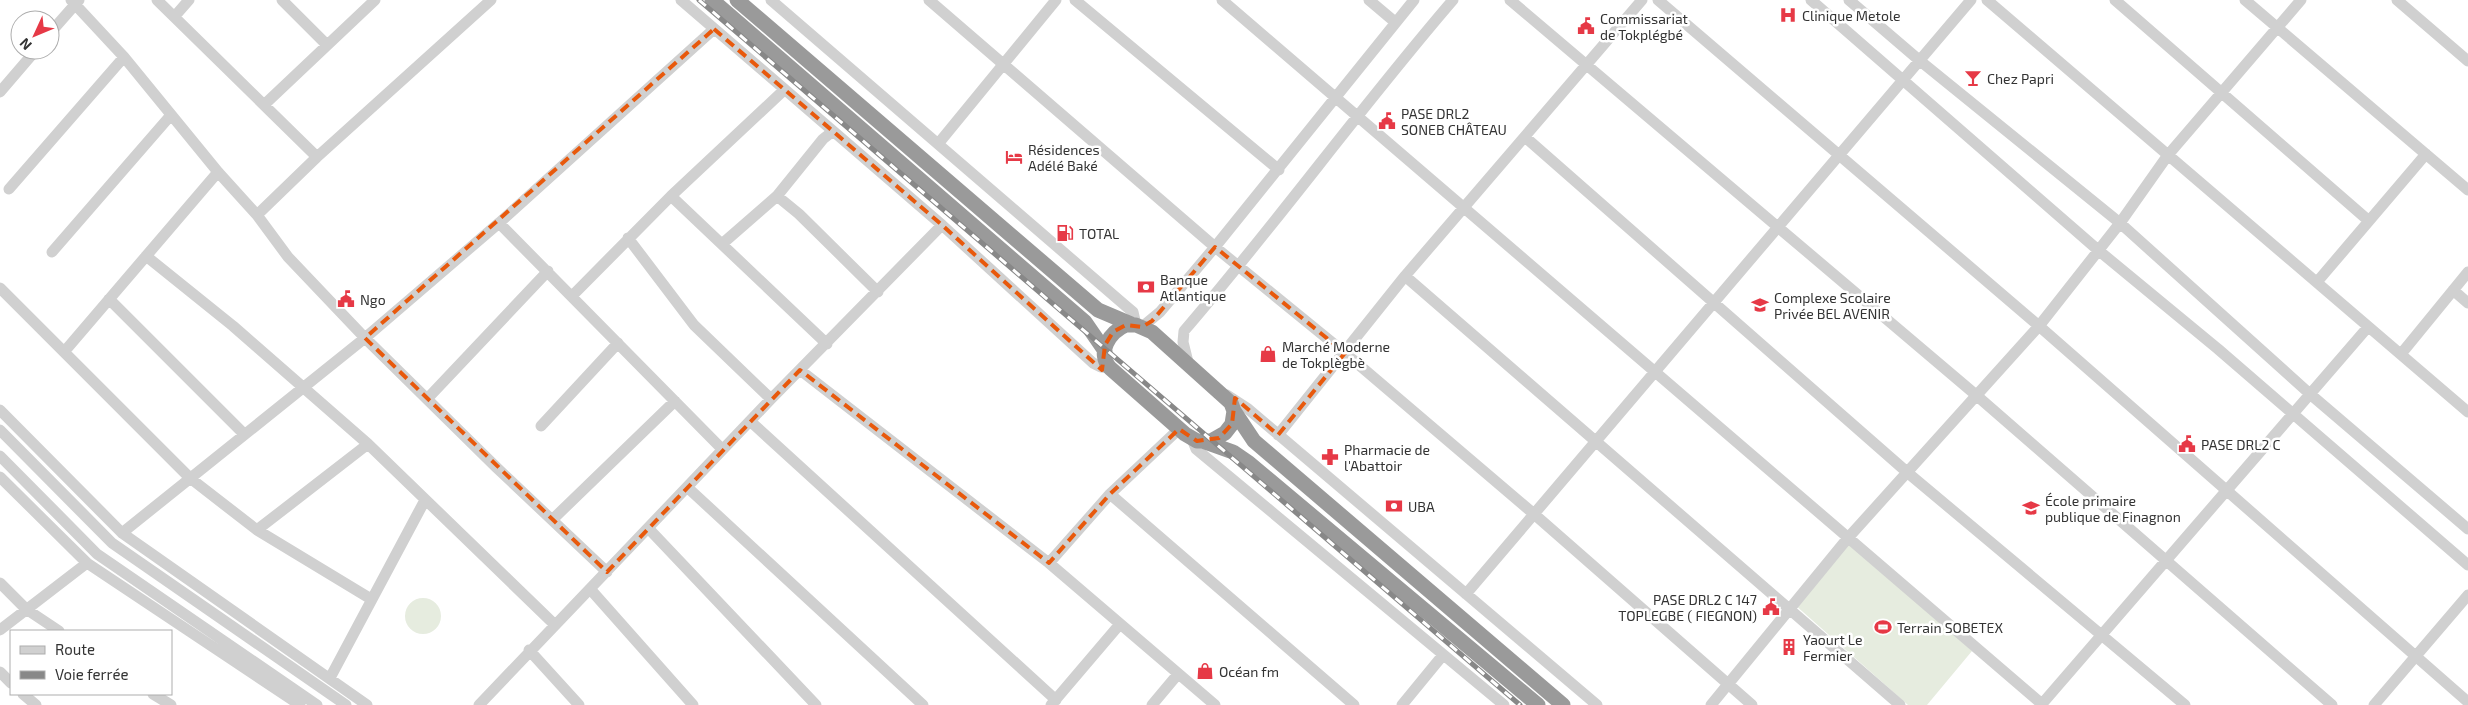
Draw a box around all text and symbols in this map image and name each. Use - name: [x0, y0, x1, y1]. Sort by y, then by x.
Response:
- hospital icon: Clinique Metole: [1778, 5, 1798, 25]
- place label: Clinique Metole: [1802, 7, 1901, 24]
- north arrow: [10, 10, 60, 60]
- place label: Commissariat de Tokplégbé: [1600, 10, 1688, 43]
- public building icon: Commissariat de Tokplégbé: [1576, 16, 1596, 36]
- text: N: [16, 35, 35, 54]
- bar icon: Chez Papri: [1963, 68, 1983, 88]
- place label: Chez Papri: [1987, 70, 2054, 87]
- place label: PASE DRL2 SONEB CHÂTEAU: [1401, 105, 1507, 138]
- public building icon: PASE DRL2 SONEB CHÂTEAU: [1377, 111, 1397, 131]
- place label: Résidences Adélé Baké: [1028, 141, 1100, 174]
- hotel icon: Résidences Adélé Baké: [1004, 147, 1024, 167]
- fuel station icon: TOTAL: [1055, 223, 1075, 243]
- place label: TOTAL: [1079, 225, 1119, 242]
- place label: Banque Atlantique: [1160, 271, 1226, 304]
- bank icon: Banque Atlantique: [1136, 277, 1156, 297]
- public building icon: Ngo: [336, 289, 356, 309]
- place label: Complexe Scolaire Privée BEL AVENIR: [1774, 289, 1891, 322]
- place label: Ngo: [360, 291, 386, 308]
- school or university icon: Complexe Scolaire Privée BEL AVENIR: [1750, 295, 1770, 315]
- place label: Marché Moderne de Tokplègbè: [1282, 338, 1390, 371]
- shop icon: Marché Moderne de Tokplègbè: [1258, 344, 1278, 364]
- public building icon: PASE DRL2 C: [2177, 434, 2197, 454]
- place label: PASE DRL2 C: [2201, 436, 2280, 453]
- place label: Pharmacie de l'Abattoir: [1344, 441, 1430, 474]
- pharmacy icon: Pharmacie de l'Abattoir: [1320, 447, 1340, 467]
- place label: École primaire publique de Finagnon: [2045, 492, 2181, 525]
- bank icon: UBA: [1384, 496, 1404, 516]
- place label: UBA: [1408, 498, 1435, 515]
- school or university icon: École primaire publique de Finagnon: [2021, 498, 2041, 518]
- place label: PASE DRL2 C 147 TOPLEGBE ( FIEGNON): [1618, 591, 1757, 624]
- public building icon: PASE DRL2 C 147 TOPLEGBE ( FIEGNON): [1761, 597, 1781, 617]
- sports icon: Terrain SOBETEX: [1873, 617, 1893, 637]
- place label: Terrain SOBETEX: [1897, 619, 2003, 636]
- legend: [10, 630, 172, 695]
- place label: Yaourt Le Fermier: [1803, 631, 1863, 664]
- building icon: Yaourt Le Fermier: [1779, 637, 1799, 657]
- text: Route: [55, 640, 95, 658]
- shop icon: Océan fm: [1195, 661, 1215, 681]
- place label: Océan fm: [1219, 663, 1279, 680]
- text: Voie ferrée: [55, 665, 129, 683]

